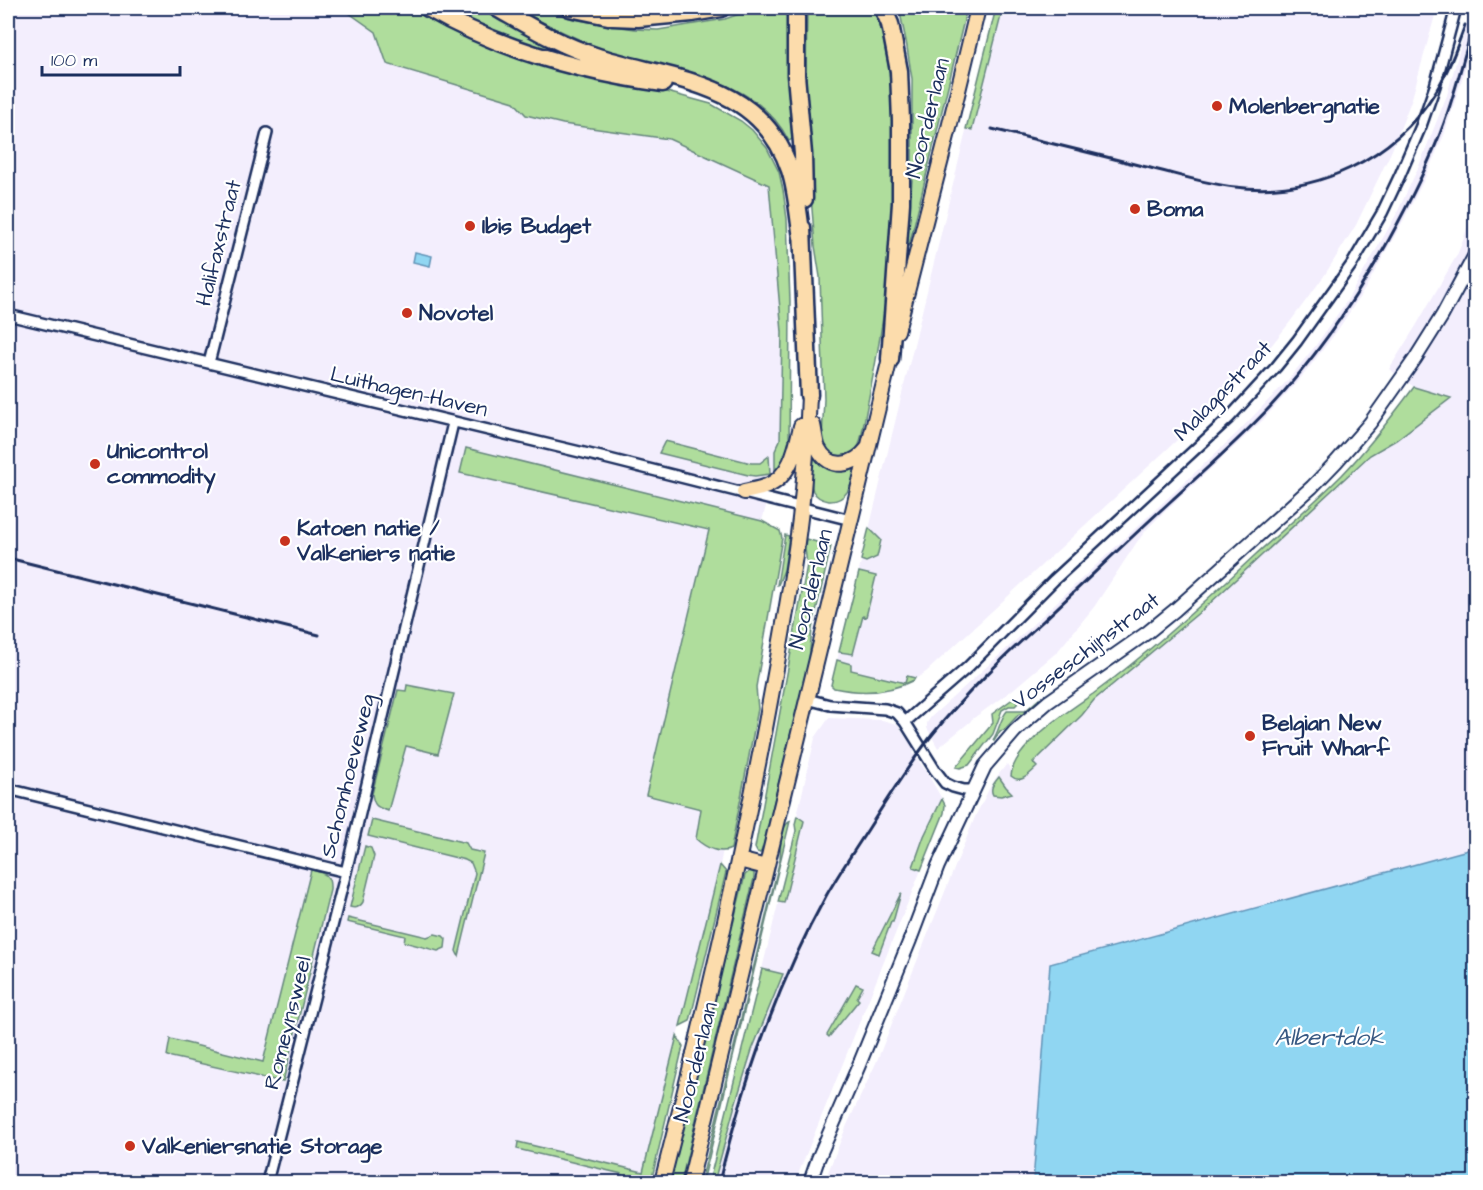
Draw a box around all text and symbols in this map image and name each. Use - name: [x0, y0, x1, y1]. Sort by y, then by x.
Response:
- scale bar: [42, 39, 180, 77]
- text: 100 m: [51, 48, 97, 73]
- street label: Noorderlaan: [898, 55, 958, 181]
- place label: Molenbergnatie: [1229, 91, 1380, 123]
- marker: Molenbergnatie: [1210, 99, 1224, 113]
- street label: Halifaxstraat: [188, 176, 250, 309]
- place label: Boma: [1147, 194, 1204, 225]
- marker: Boma: [1128, 202, 1142, 216]
- place label: Ibis Budget: [482, 211, 592, 243]
- marker: Ibis Budget: [463, 219, 477, 233]
- place label: Novotel: [419, 298, 494, 329]
- marker: Novotel: [400, 306, 414, 320]
- street label: Malagastraat: [1167, 333, 1280, 449]
- street label: Luithagen-Haven: [327, 359, 491, 426]
- place label: Unicontrol commodity: [107, 436, 216, 494]
- marker: Unicontrol commodity: [88, 457, 102, 471]
- place label: Katoen natie / Valkeniers natie: [296, 513, 456, 569]
- street label: Noorderlaan: [781, 526, 841, 652]
- marker: Katoen natie / Valkeniers natie: [278, 534, 292, 548]
- street label: Vosseschijnstraat: [1006, 585, 1166, 717]
- street label: Schomhoeveweg: [313, 691, 384, 861]
- place label: Belgian New Fruit Wharf: [1262, 708, 1390, 764]
- marker: Belgian New Fruit Wharf: [1243, 729, 1257, 743]
- street label: Romeynsweel: [256, 953, 320, 1093]
- street label: Noorderlaan: [666, 999, 726, 1125]
- water label: Albertdok: [1274, 1021, 1385, 1055]
- place label: Valkeniersnatie Storage: [141, 1131, 382, 1163]
- marker: Valkeniersnatie Storage: [123, 1139, 137, 1153]

